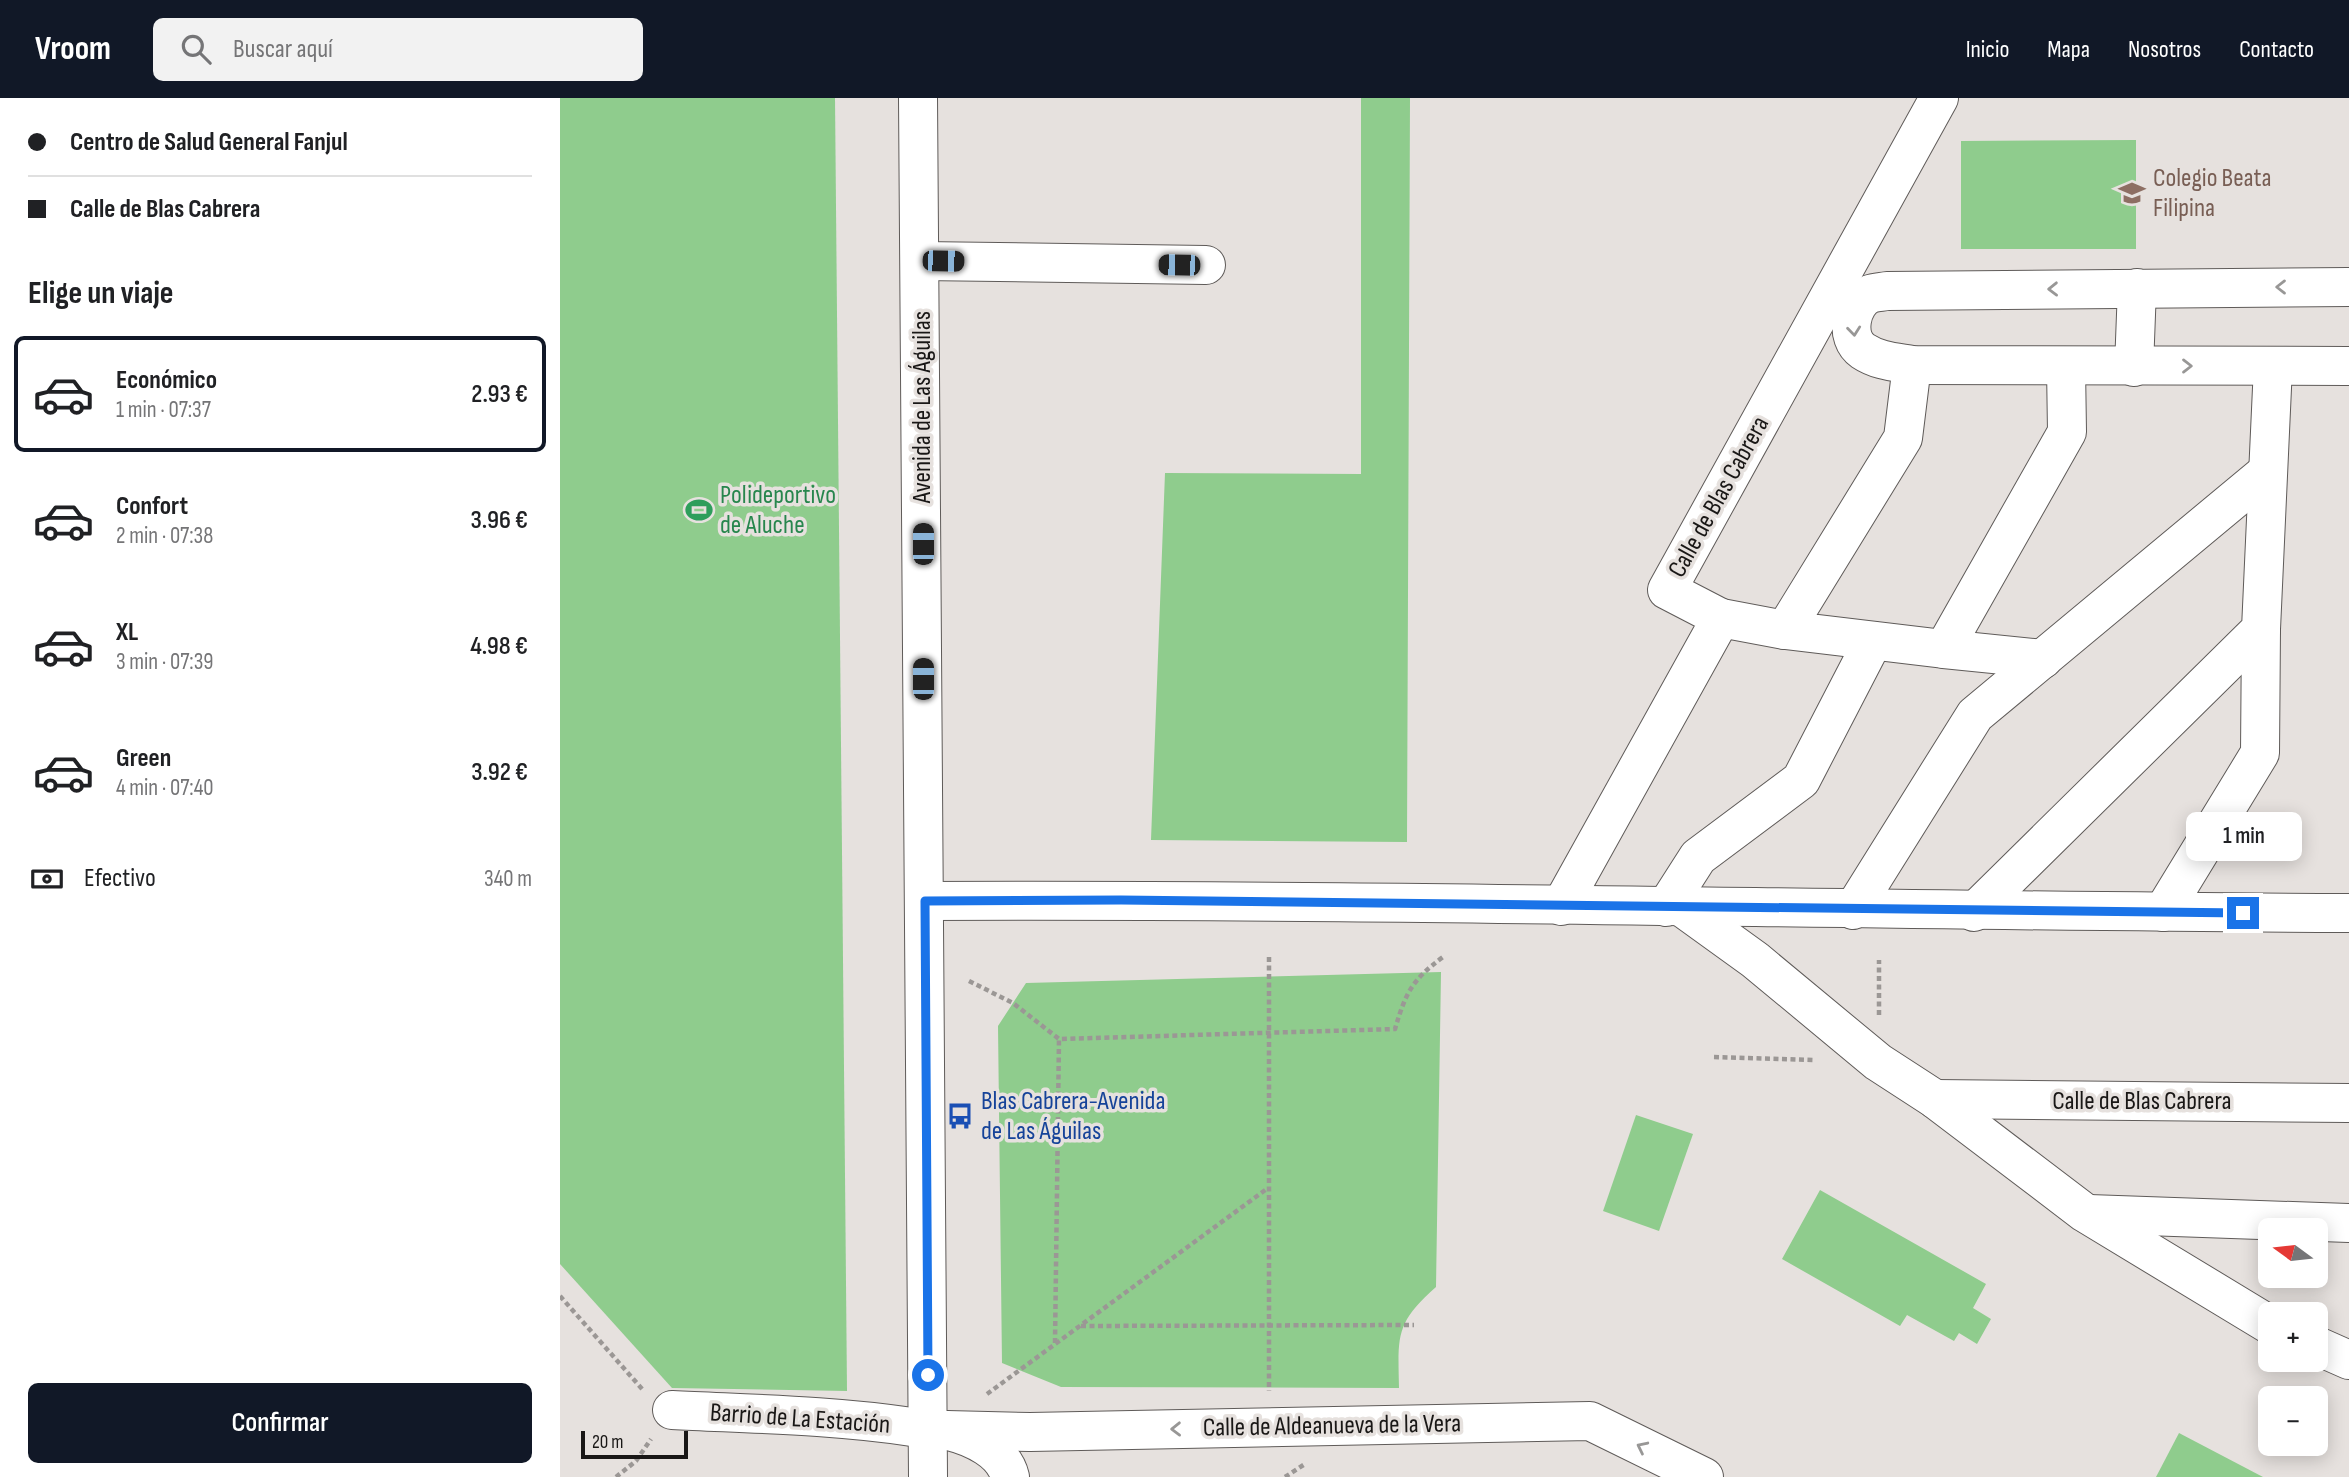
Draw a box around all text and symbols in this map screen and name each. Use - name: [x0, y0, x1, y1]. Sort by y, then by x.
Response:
- search box: [153, 18, 643, 81]
- text: Vroom: [35, 29, 111, 69]
- icon: search: [177, 30, 215, 68]
- text: Buscar aquí: [233, 34, 333, 65]
- text: Inicio: [1966, 35, 2009, 64]
- text: Mapa: [2047, 35, 2090, 64]
- text: Nosotros: [2128, 35, 2201, 64]
- text: Contacto: [2239, 35, 2314, 64]
- text: Centro de Salud General Fanjul: [70, 127, 348, 158]
- place label: Colegio Beata Filipina: [2153, 163, 2271, 224]
- school or university icon: Colegio Beata Filipina: [2117, 178, 2147, 208]
- text: Calle de Blas Cabrera: [70, 194, 260, 225]
- car: [922, 250, 965, 272]
- car: [1158, 254, 1201, 276]
- text: Elige un viaje: [28, 274, 173, 313]
- one-way arrow: [2275, 279, 2286, 295]
- one-way arrow: [2048, 281, 2059, 296]
- street label: Avenida de Las Águilas: [907, 311, 938, 504]
- one-way arrow: [1846, 326, 1861, 337]
- one-way arrow: [2182, 358, 2192, 374]
- icon: car: [32, 363, 95, 426]
- text: Económico: [116, 365, 217, 396]
- text: 2.93 €: [471, 379, 528, 410]
- text: 1 min · 07:37: [116, 396, 211, 424]
- street label: Calle de Blas Cabrera: [1662, 411, 1776, 583]
- place label: Polideportivo de Aluche: [720, 480, 836, 541]
- icon: car: [32, 489, 95, 552]
- text: Confort: [116, 491, 188, 522]
- sports icon: Polideportivo de Aluche: [684, 495, 714, 525]
- text: 3.96 €: [471, 505, 528, 536]
- text: 2 min · 07:38: [116, 522, 213, 550]
- car: [913, 523, 934, 565]
- icon: car: [32, 615, 95, 678]
- text: XL: [116, 617, 138, 648]
- text: 4.98 €: [470, 631, 528, 662]
- text: 3 min · 07:39: [116, 648, 214, 676]
- car: [913, 658, 934, 700]
- icon: car: [32, 741, 95, 804]
- text: Green: [116, 743, 171, 774]
- text: 3.92 €: [471, 757, 528, 788]
- text: 4 min · 07:40: [116, 774, 214, 802]
- callout: 1 min: [2185, 812, 2301, 860]
- text: 1 min: [2223, 822, 2265, 850]
- icon: cash: [28, 860, 66, 898]
- text: Efectivo: [84, 863, 156, 894]
- text: 340 m: [484, 865, 532, 893]
- route end: [2227, 897, 2259, 929]
- place label: Blas Cabrera-Avenida de Las Águilas: [981, 1086, 1165, 1147]
- street label: Calle de Blas Cabrera: [2052, 1086, 2232, 1117]
- bus stop icon: Blas Cabrera-Avenida de Las Águilas: [945, 1101, 975, 1131]
- north arrow: [2258, 1218, 2328, 1288]
- map controls: [2258, 1218, 2328, 1456]
- button: +: [2258, 1302, 2328, 1372]
- route start: [912, 1359, 944, 1391]
- button: Confirmar: [28, 1383, 532, 1463]
- button: −: [2258, 1386, 2328, 1456]
- street label: Barrio de La Estación: [709, 1397, 891, 1441]
- street label: Calle de Aldeanueva de la Vera: [1203, 1408, 1461, 1444]
- one-way arrow: [1170, 1421, 1181, 1437]
- scale bar: [581, 1428, 688, 1460]
- text: 20 m: [592, 1431, 624, 1454]
- one-way arrow: [1637, 1441, 1649, 1455]

